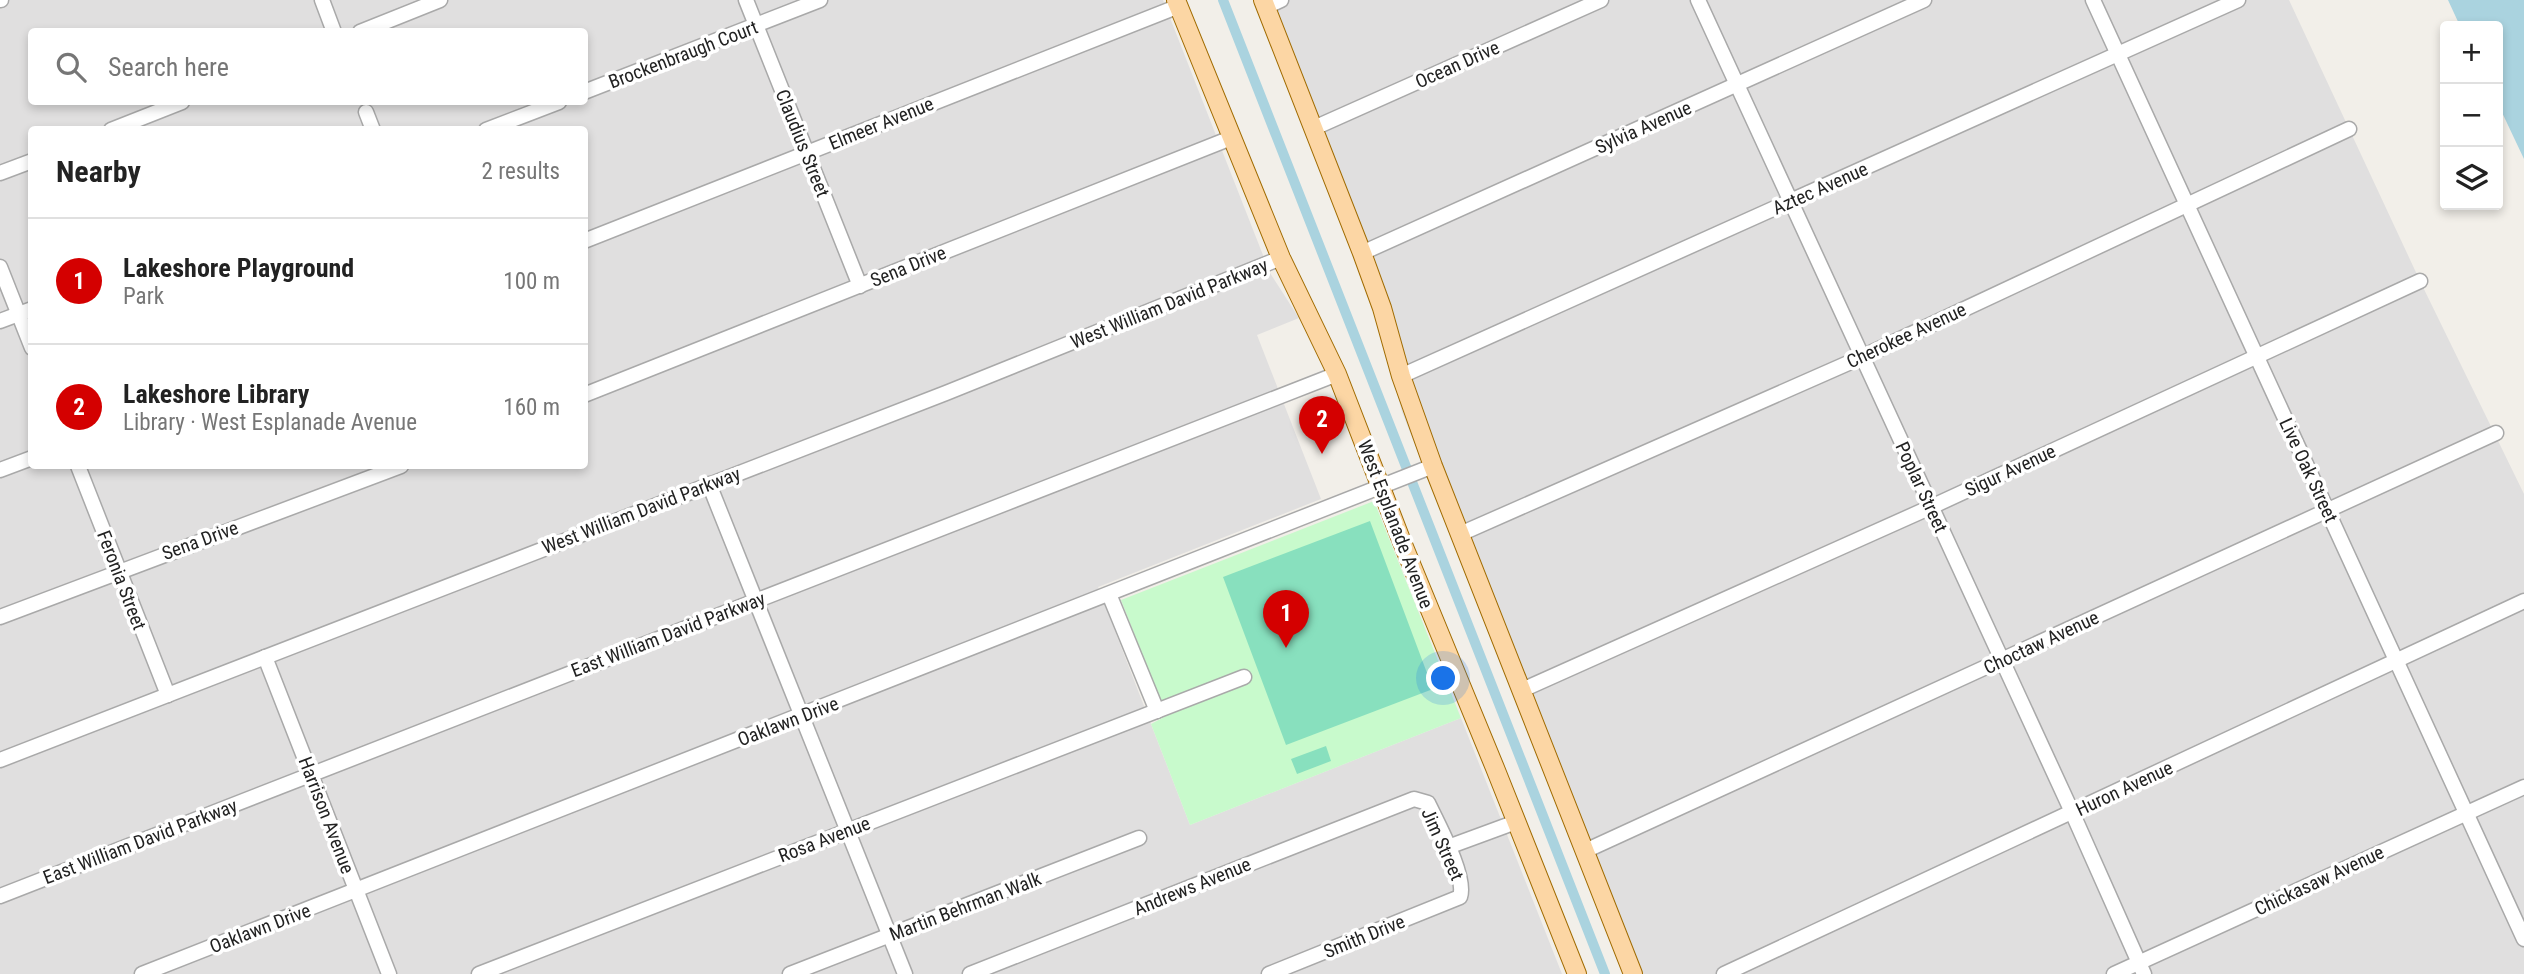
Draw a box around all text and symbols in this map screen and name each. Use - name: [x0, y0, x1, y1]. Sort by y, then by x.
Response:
- street label: Brockenbraugh Court: [605, 15, 761, 94]
- map controls: [2440, 21, 2503, 210]
- button: +: [2440, 21, 2503, 84]
- search box: [28, 28, 588, 105]
- street label: Ocean Drive: [1412, 36, 1503, 93]
- icon: search: [52, 48, 90, 86]
- text: Search here: [108, 52, 229, 82]
- button: −: [2440, 84, 2503, 147]
- street label: Claudius Street: [771, 86, 835, 200]
- street label: Elmeer Avenue: [826, 92, 937, 155]
- street label: Sylvia Avenue: [1592, 96, 1695, 159]
- button: layers: [2440, 147, 2503, 210]
- text: Nearby: [56, 154, 141, 189]
- street label: Aztec Avenue: [1769, 157, 1871, 220]
- text: 2 results: [482, 158, 560, 185]
- street label: Sena Drive: [867, 241, 949, 292]
- text: Lakeshore Playground: [123, 253, 354, 283]
- street label: West William David Parkway: [1067, 253, 1271, 354]
- text: 1: [73, 268, 85, 295]
- text: 100 m: [503, 268, 560, 295]
- text: Park: [123, 283, 164, 310]
- street label: Cherokee Avenue: [1843, 298, 1970, 373]
- text: Lakeshore Library: [123, 379, 309, 409]
- text: 2: [73, 394, 85, 421]
- text: 160 m: [503, 394, 560, 421]
- pin: 2: [1299, 396, 1345, 454]
- text: Library · West Esplanade Avenue: [123, 409, 417, 436]
- street label: Live Oak Street: [2274, 414, 2343, 526]
- street label: West Esplanade Avenue: [1353, 437, 1438, 612]
- street label: Poplar Street: [1891, 438, 1953, 536]
- street label: Sigur Avenue: [1961, 439, 2059, 502]
- street label: West William David Parkway: [539, 462, 744, 559]
- street label: Sena Drive: [159, 516, 241, 565]
- street label: Feronia Street: [92, 527, 151, 633]
- street label: East William David Parkway: [568, 587, 769, 682]
- pin: 1: [1263, 590, 1309, 648]
- street label: Choctaw Avenue: [1980, 606, 2103, 679]
- your location: [1426, 661, 1460, 695]
- street label: Oaklawn Drive: [734, 692, 842, 751]
- street label: Harrison Avenue: [294, 754, 359, 877]
- street label: Huron Avenue: [2072, 756, 2176, 821]
- street label: East William David Parkway: [40, 794, 241, 889]
- street label: Jim Street: [1416, 804, 1469, 884]
- street label: Rosa Avenue: [775, 811, 873, 867]
- street label: Chickasaw Avenue: [2251, 840, 2388, 920]
- street label: Andrews Avenue: [1130, 853, 1254, 920]
- street label: Martin Behrman Walk: [886, 867, 1045, 946]
- street label: Oaklawn Drive: [206, 899, 314, 958]
- street label: Smith Drive: [1320, 910, 1408, 963]

